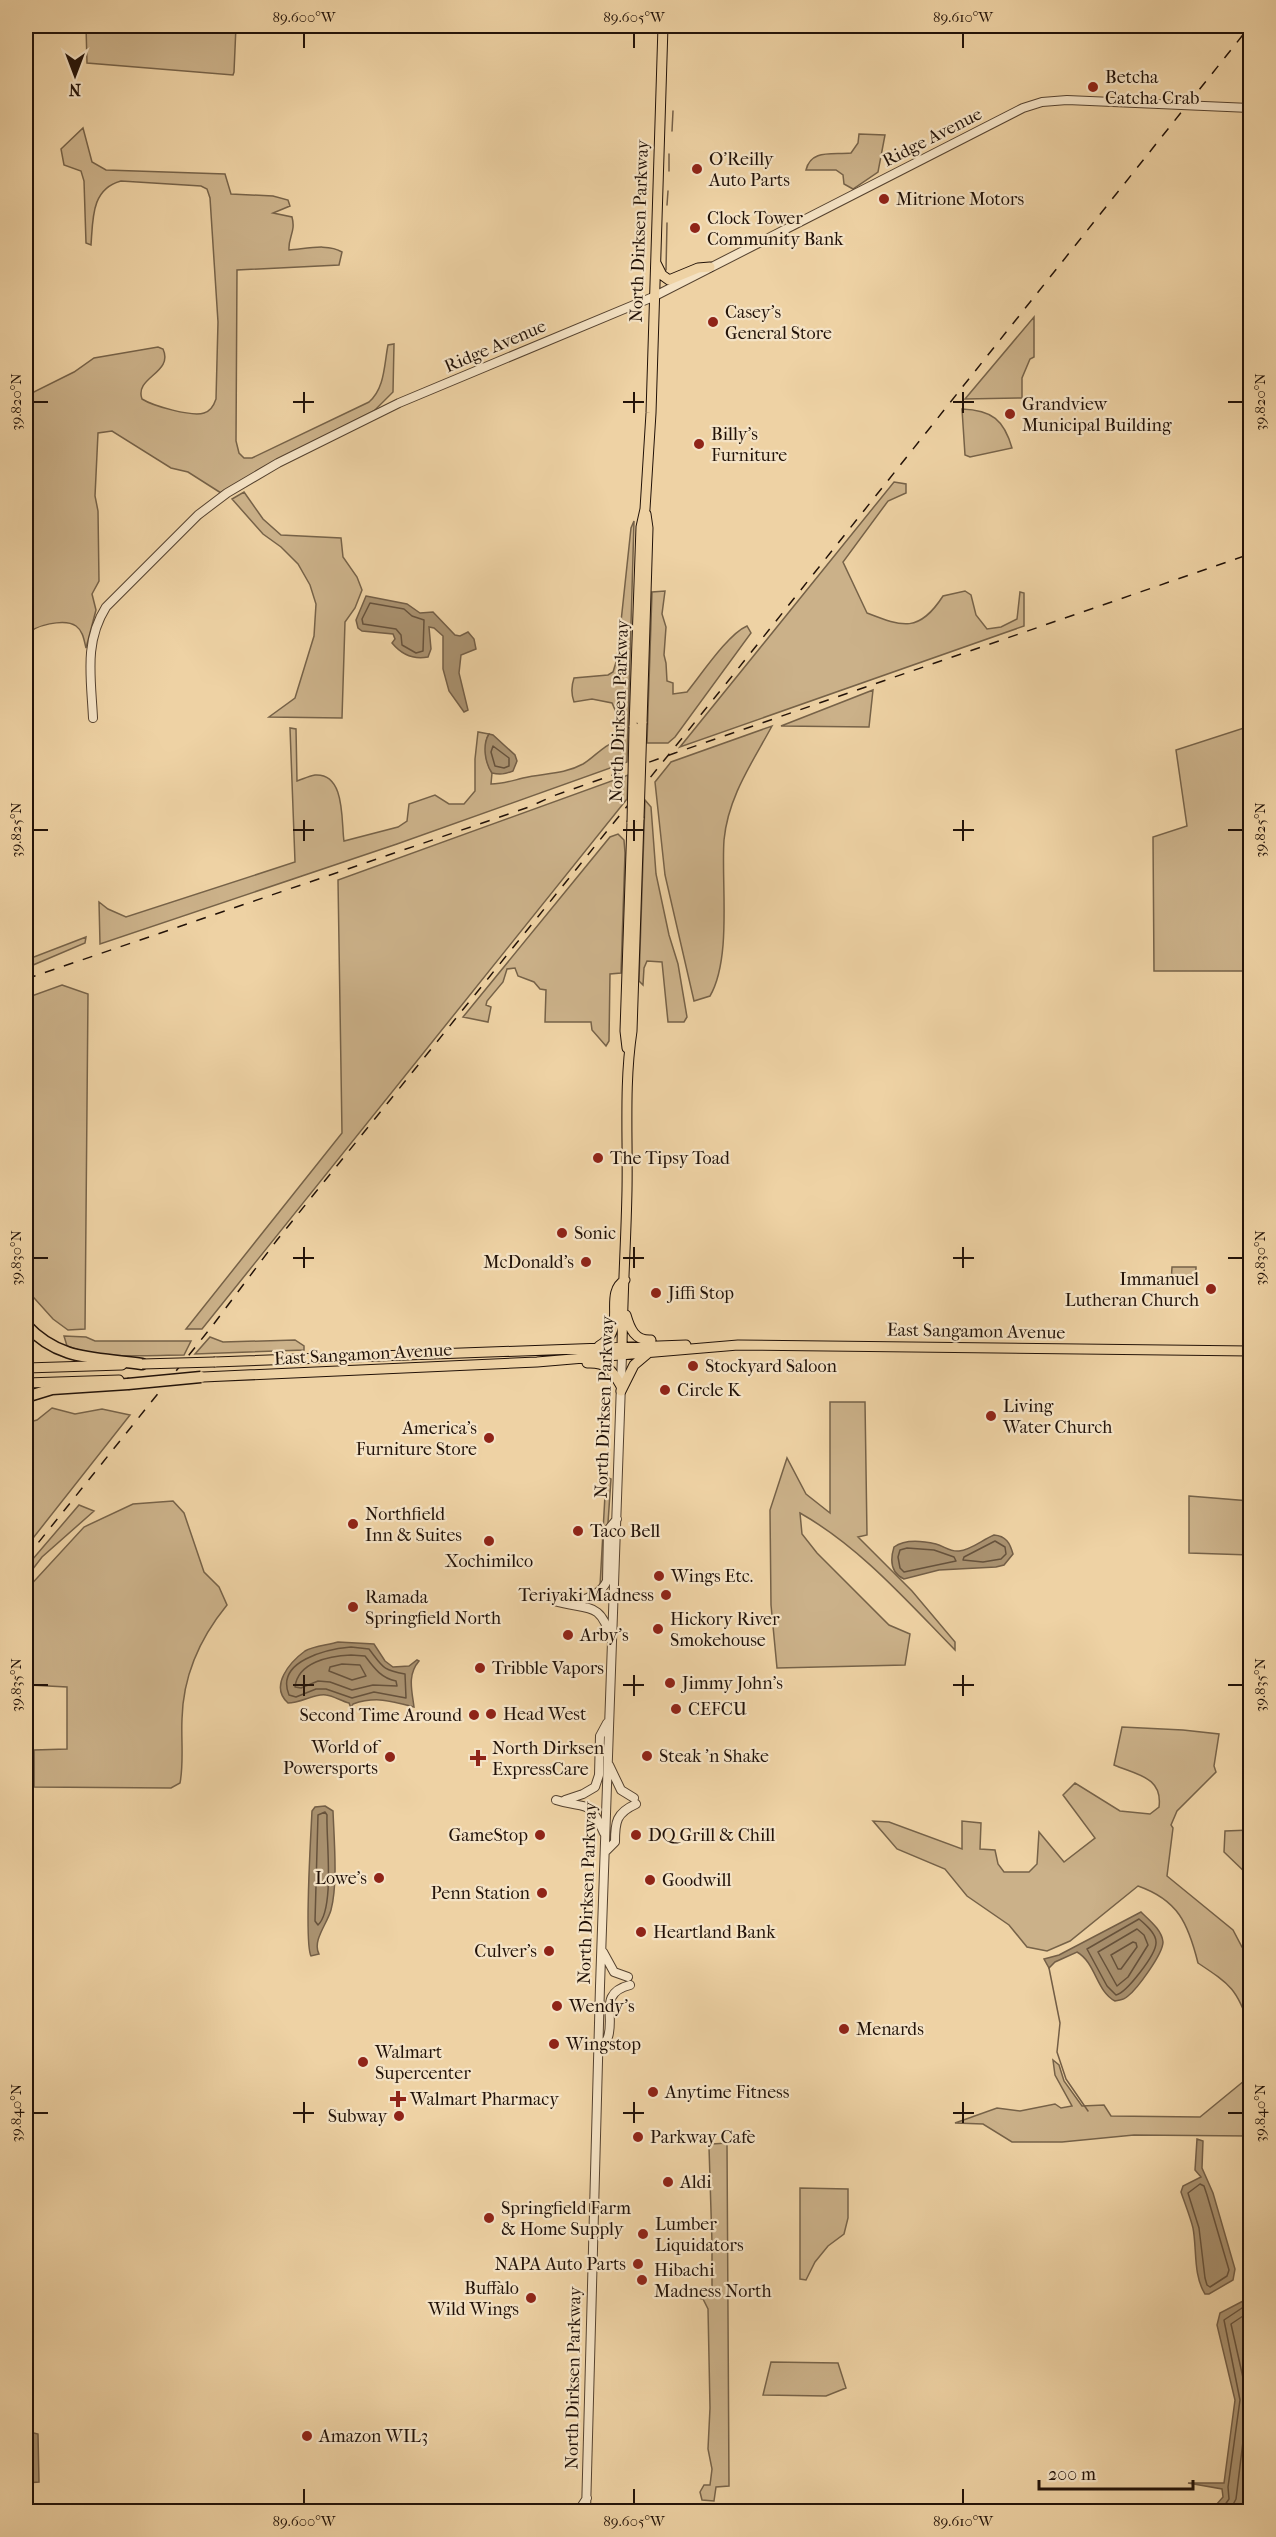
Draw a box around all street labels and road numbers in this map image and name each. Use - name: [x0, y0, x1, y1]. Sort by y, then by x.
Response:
- street label: Ridge Avenue: [879, 103, 985, 171]
- street label: North Dirksen Parkway: [626, 138, 653, 323]
- street label: Ridge Avenue: [441, 316, 549, 377]
- street label: North Dirksen Parkway: [606, 618, 633, 803]
- street label: North Dirksen Parkway: [591, 1314, 618, 1499]
- street label: East Sangamon Avenue: [887, 1319, 1066, 1344]
- street label: East Sangamon Avenue: [273, 1339, 453, 1370]
- street label: North Dirksen Parkway: [574, 1800, 601, 1985]
- street label: North Dirksen Parkway: [561, 2285, 586, 2470]

